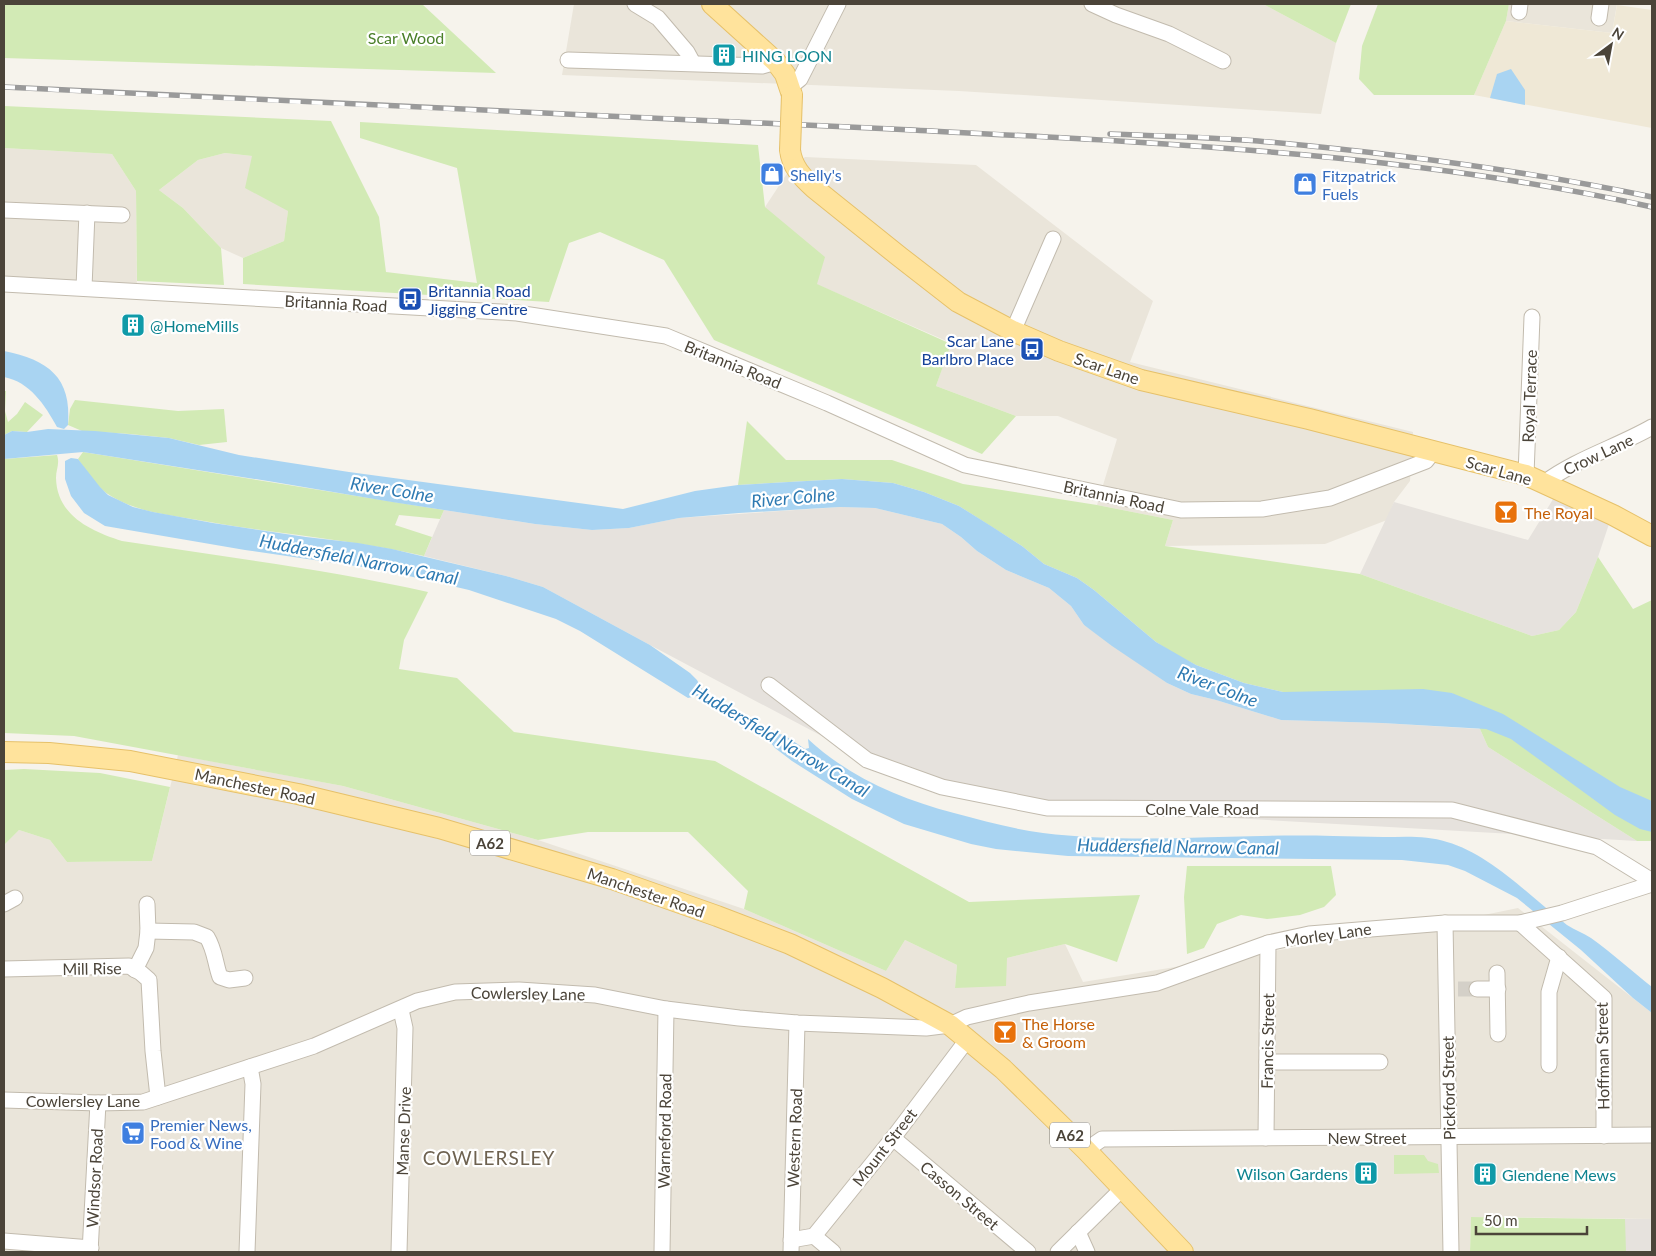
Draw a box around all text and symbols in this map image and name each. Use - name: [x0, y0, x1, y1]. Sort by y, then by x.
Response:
- north arrow: [1586, 20, 1636, 70]
- text: N: [1609, 23, 1627, 44]
- park label: Scar Wood: [368, 28, 444, 47]
- building icon: HING LOON: [711, 42, 737, 68]
- place label: HING LOON: [742, 46, 832, 65]
- shop icon: Shelly's: [759, 161, 785, 187]
- place label: Shelly's: [790, 165, 842, 184]
- place label: Fitzpatrick Fuels: [1322, 166, 1397, 203]
- shop icon: Fitzpatrick Fuels: [1292, 171, 1318, 197]
- place label: Britannia Road Jigging Centre: [428, 281, 531, 318]
- bus stop icon: Britannia Road Jigging Centre: [397, 286, 423, 312]
- street label: Britannia Road: [284, 291, 388, 315]
- building icon: @HomeMills: [120, 312, 146, 338]
- place label: @HomeMills: [150, 316, 239, 335]
- place label: Scar Lane Barlbro Place: [921, 331, 1014, 368]
- street label: Britannia Road: [682, 336, 784, 392]
- bus stop icon: Scar Lane Barlbro Place: [1019, 336, 1045, 362]
- street label: Scar Lane: [1072, 348, 1142, 388]
- street label: Royal Terrace: [1518, 349, 1540, 443]
- street label: Crow Lane: [1560, 430, 1636, 478]
- street label: Scar Lane: [1464, 452, 1534, 488]
- water label: River Colne: [349, 472, 435, 506]
- street label: Britannia Road: [1062, 476, 1166, 516]
- water label: River Colne: [750, 482, 836, 512]
- bar icon: The Royal: [1493, 499, 1519, 525]
- place label: The Royal: [1524, 503, 1593, 522]
- water label: Huddersfield Narrow Canal: [258, 529, 460, 589]
- water label: River Colne: [1175, 661, 1261, 711]
- water label: Huddersfield Narrow Canal: [689, 679, 873, 801]
- street label: Manchester Road: [193, 764, 317, 808]
- street label: Colne Vale Road: [1145, 799, 1259, 818]
- road number: A62: [470, 830, 510, 856]
- water label: Huddersfield Narrow Canal: [1077, 833, 1279, 859]
- street label: Manchester Road: [585, 863, 707, 921]
- street label: Morley Lane: [1284, 919, 1372, 949]
- street label: Mill Rise: [62, 958, 122, 978]
- street label: Cowlersley Lane: [471, 983, 585, 1003]
- street label: Francis Street: [1257, 993, 1277, 1089]
- street label: Hoffman Street: [1592, 1002, 1612, 1110]
- place label: The Horse & Groom: [1022, 1014, 1095, 1051]
- bar icon: The Horse & Groom: [992, 1019, 1018, 1045]
- street label: Pickford Street: [1438, 1035, 1458, 1140]
- street label: Warneford Road: [653, 1073, 675, 1189]
- street label: Manse Drive: [392, 1086, 414, 1176]
- street label: Western Road: [783, 1088, 805, 1188]
- street label: Cowlersley Lane: [26, 1091, 140, 1110]
- street label: Mount Street: [848, 1104, 920, 1190]
- place label: Premier News, Food & Wine: [150, 1115, 252, 1152]
- supermarket icon: Premier News, Food & Wine: [120, 1120, 146, 1146]
- road number: A62: [1050, 1122, 1090, 1148]
- street label: Windsor Road: [82, 1128, 106, 1228]
- street label: New Street: [1328, 1128, 1407, 1147]
- district label: COWLERSLEY: [423, 1146, 555, 1169]
- street label: Casson Street: [917, 1157, 1003, 1234]
- building icon: Wilson Gardens: [1353, 1160, 1379, 1186]
- building icon: Glendene Mews: [1472, 1161, 1498, 1187]
- place label: Wilson Gardens: [1236, 1164, 1348, 1183]
- place label: Glendene Mews: [1502, 1165, 1616, 1184]
- scale bar: [1476, 1204, 1587, 1236]
- text: 50 m: [1484, 1211, 1518, 1229]

